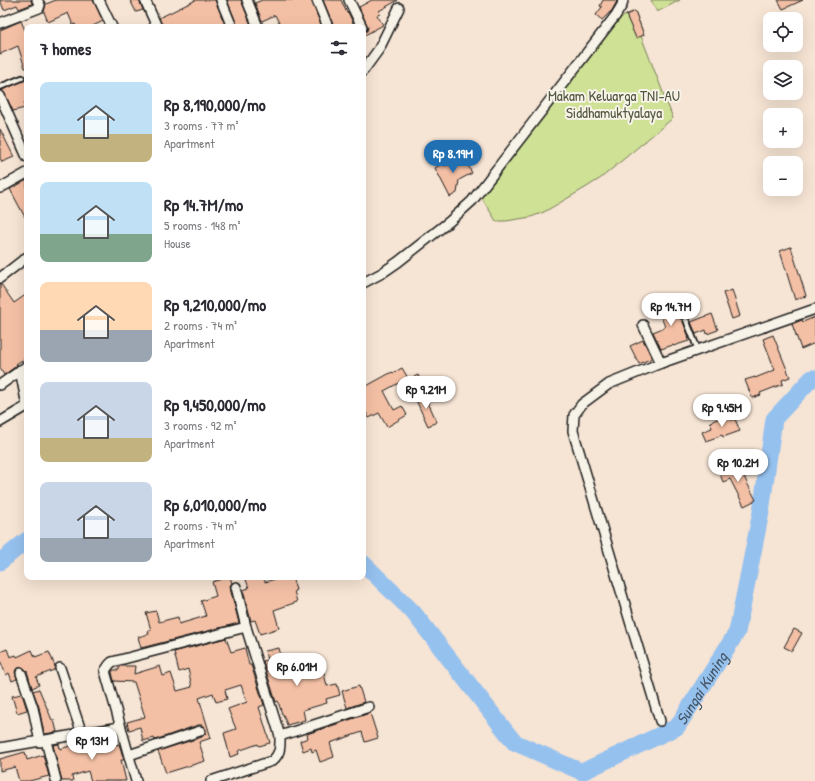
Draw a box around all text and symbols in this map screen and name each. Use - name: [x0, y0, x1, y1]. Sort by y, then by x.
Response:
- map controls: [763, 12, 803, 196]
- button: locate: [763, 12, 803, 52]
- text: 7 homes: [40, 37, 91, 60]
- icon: filters: [328, 37, 350, 59]
- button: layers: [763, 60, 803, 100]
- park label: Makam Keluarga TNI-AU Siddhamuktyalaya: [548, 85, 680, 123]
- text: Rp 8,190,000/mo: [164, 93, 266, 116]
- icon: home: [72, 98, 120, 146]
- button: +: [763, 108, 803, 148]
- text: 3 rooms · 77 m²: [164, 116, 238, 134]
- text: Apartment: [164, 134, 215, 152]
- pin: Rp 8.19M: [412, 140, 494, 174]
- text: Rp 8.19M: [433, 144, 473, 162]
- button: −: [763, 156, 803, 196]
- text: Rp 14.7M/mo: [164, 193, 243, 216]
- icon: home: [72, 198, 120, 246]
- text: 5 rooms · 148 m²: [164, 216, 240, 234]
- text: House: [164, 234, 191, 252]
- text: Rp 9,210,000/mo: [164, 293, 266, 316]
- pin: Rp 14.7M: [630, 293, 712, 327]
- text: Rp 14.7M: [650, 297, 692, 315]
- icon: home: [72, 298, 120, 346]
- text: 2 rooms · 74 m²: [164, 316, 237, 334]
- text: Apartment: [164, 334, 215, 352]
- pin: Rp 9.21M: [385, 376, 467, 410]
- text: Rp 9.21M: [406, 380, 446, 398]
- text: Rp 9,450,000/mo: [164, 393, 266, 416]
- pin: Rp 9.45M: [681, 394, 763, 428]
- icon: home: [72, 398, 120, 446]
- text: Rp 9.45M: [702, 398, 742, 416]
- text: 3 rooms · 92 m²: [164, 416, 236, 434]
- text: Apartment: [164, 434, 215, 452]
- pin: Rp 10.2M: [697, 449, 779, 483]
- text: Rp 10.2M: [717, 453, 759, 471]
- text: Rp 6,010,000/mo: [164, 493, 266, 516]
- icon: home: [72, 498, 120, 546]
- text: 2 rooms · 74 m²: [164, 516, 237, 534]
- text: Apartment: [164, 534, 215, 552]
- water label: Sungai Kuning: [670, 647, 733, 729]
- pin: Rp 6.01M: [256, 653, 338, 687]
- text: Rp 6.01M: [277, 657, 317, 675]
- pin: Rp 13M: [59, 727, 125, 761]
- text: Rp 13M: [76, 731, 108, 749]

